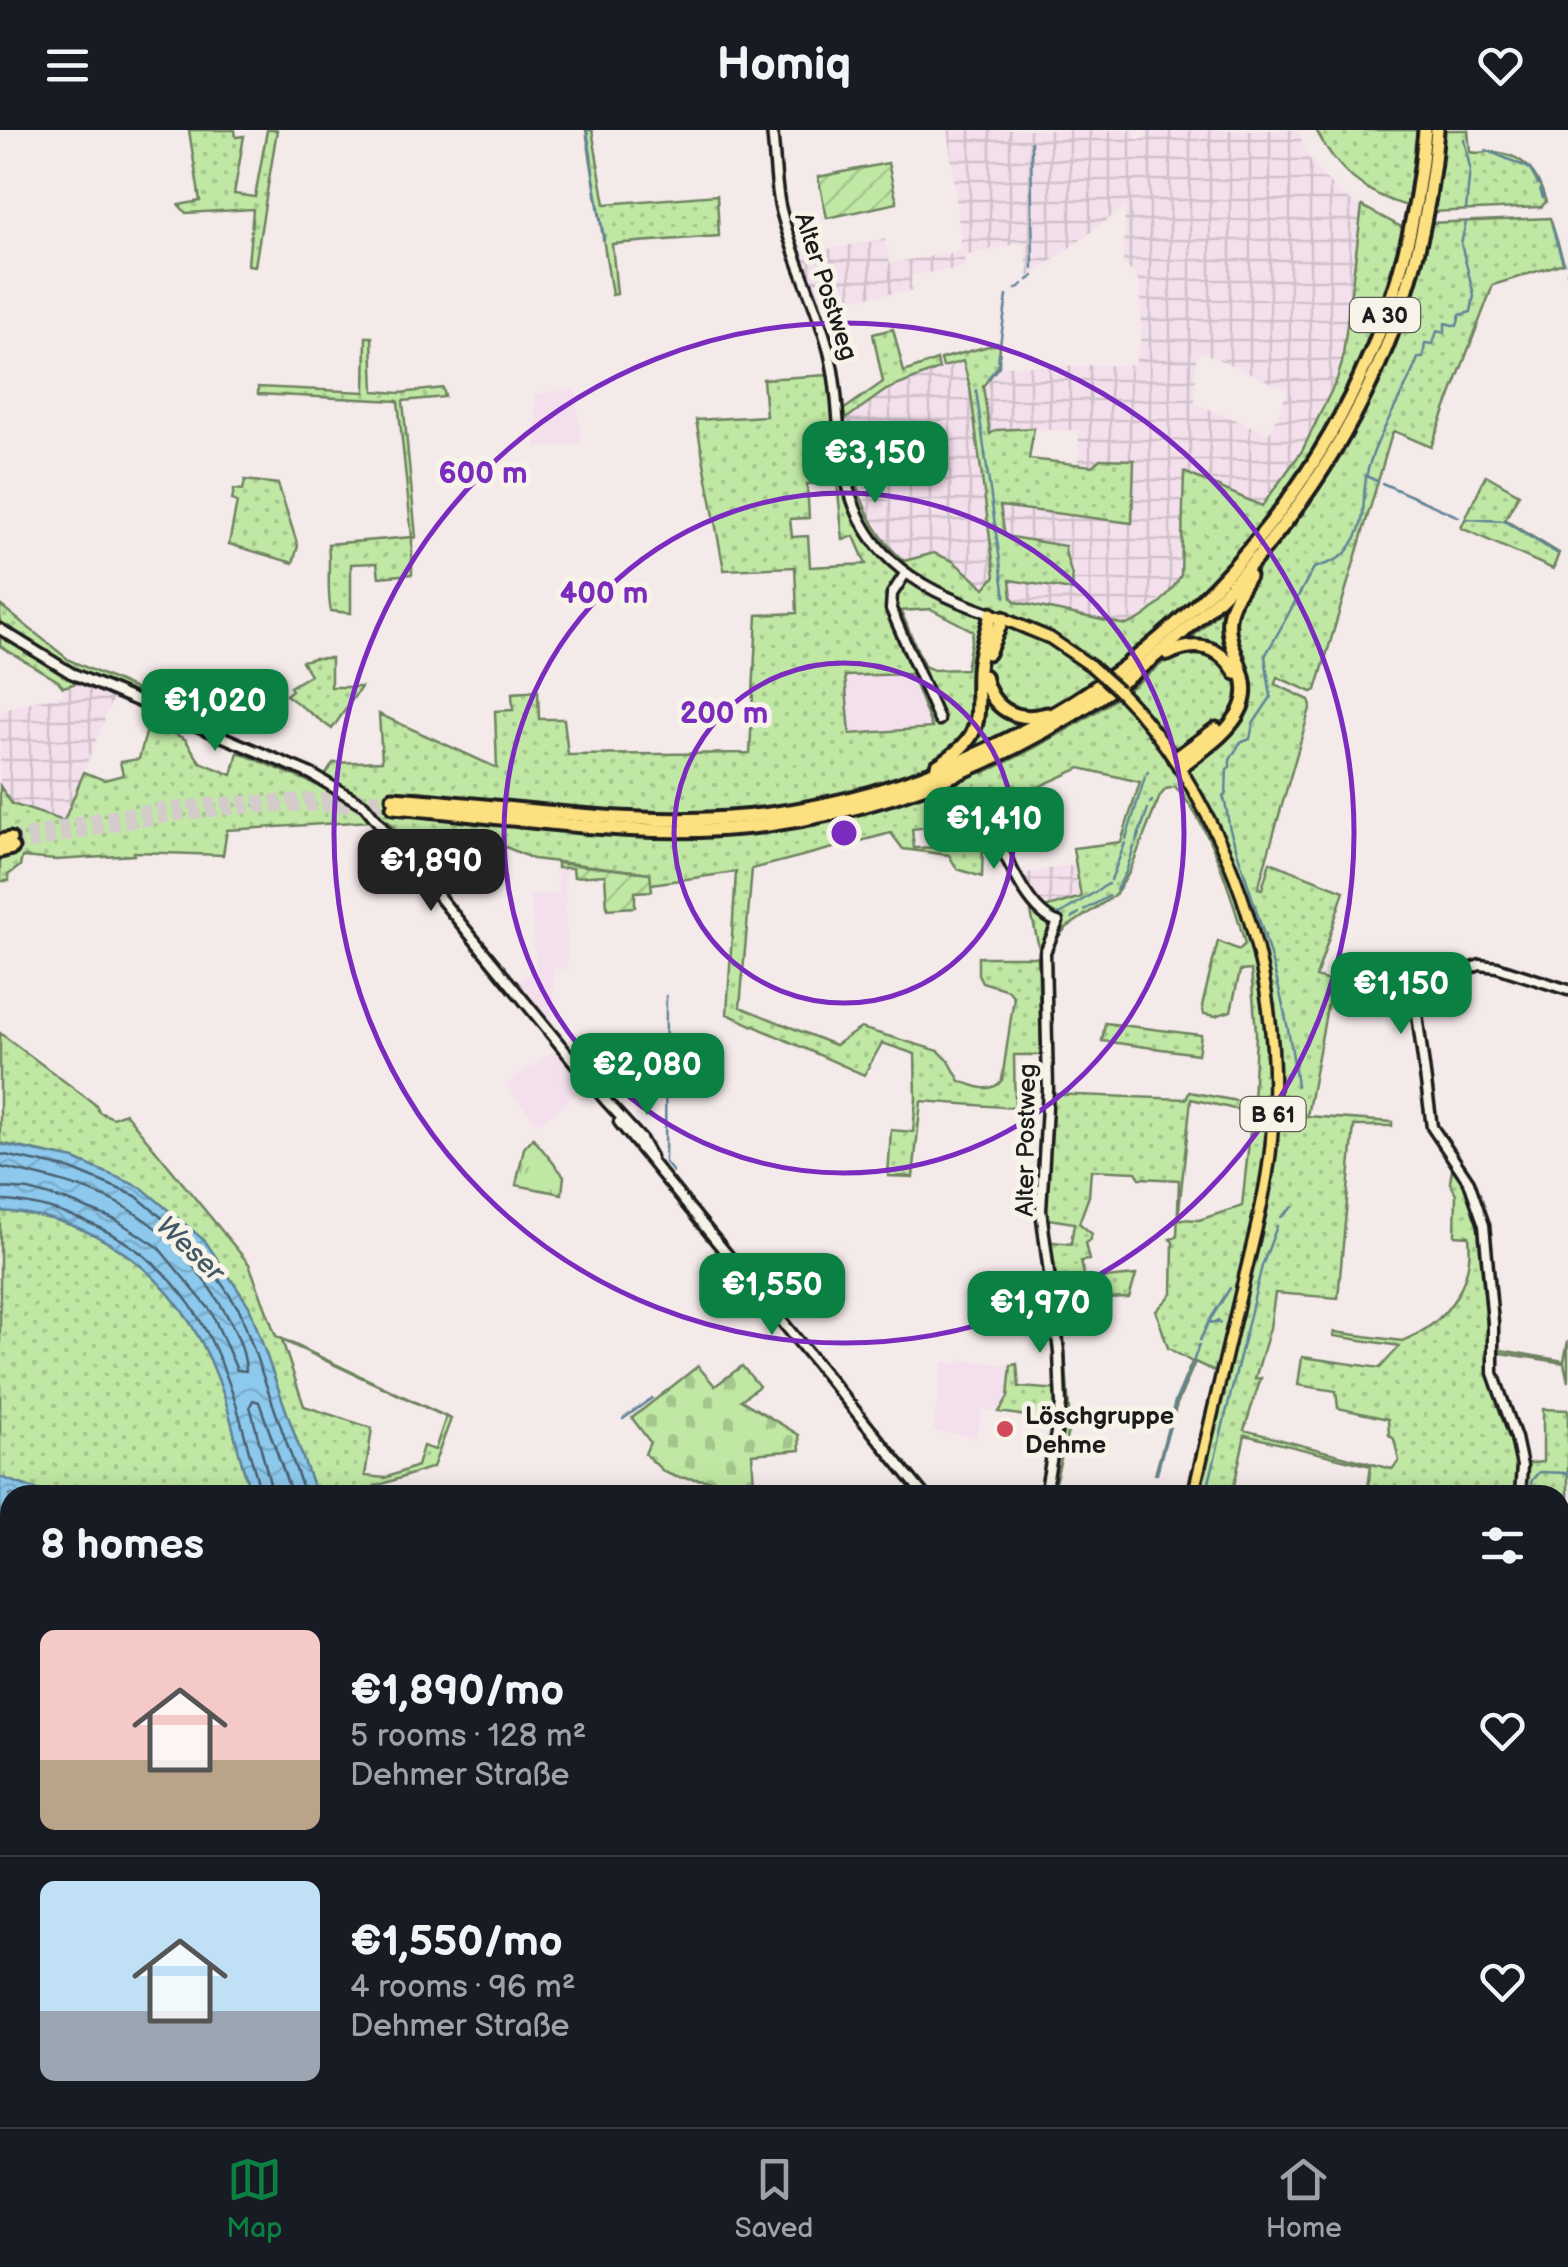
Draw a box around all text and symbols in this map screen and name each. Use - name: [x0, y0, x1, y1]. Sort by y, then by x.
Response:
- icon: menu: [40, 38, 95, 93]
- text: Homiq: [717, 38, 851, 93]
- icon: heart: [1473, 38, 1528, 93]
- street label: Alter Postweg: [787, 209, 864, 364]
- road number: A 30: [1350, 298, 1420, 332]
- pin: €3,150: [794, 421, 956, 506]
- text: €3,150: [824, 434, 926, 473]
- text: 600 m: [438, 456, 528, 492]
- text: 400 m: [560, 576, 648, 612]
- pin: €1,020: [134, 669, 296, 754]
- text: €1,020: [163, 682, 267, 721]
- text: 200 m: [680, 696, 768, 732]
- pin: €1,410: [913, 787, 1075, 872]
- text: €1,410: [946, 800, 1042, 839]
- centre of rings: [826, 815, 862, 851]
- pin: €1,890: [350, 829, 512, 914]
- text: €1,890: [380, 842, 482, 881]
- pin: €1,150: [1320, 952, 1482, 1037]
- text: €1,150: [1353, 965, 1449, 1004]
- pin: €2,080: [566, 1033, 728, 1118]
- text: €2,080: [592, 1046, 702, 1085]
- street label: Alter Postweg: [1010, 1063, 1043, 1217]
- road number: B 61: [1240, 1097, 1306, 1131]
- water label: Weser: [149, 1210, 232, 1290]
- pin: €1,550: [691, 1253, 853, 1338]
- text: €1,550: [721, 1266, 823, 1305]
- pin: €1,970: [959, 1271, 1121, 1356]
- text: €1,970: [989, 1284, 1091, 1323]
- place label: Löschgruppe Dehme: [1025, 1401, 1174, 1461]
- marker: Löschgruppe Dehme: [994, 1418, 1016, 1440]
- icon: filters: [1475, 1518, 1530, 1573]
- text: 8 homes: [40, 1520, 204, 1571]
- text: €1,890/mo: [350, 1666, 564, 1717]
- icon: home: [120, 1670, 240, 1790]
- icon: heart: [1475, 1703, 1530, 1758]
- text: 5 rooms · 128 m²: [350, 1717, 586, 1756]
- text: Dehmer Straße: [350, 1756, 570, 1795]
- text: €1,550/mo: [350, 1917, 563, 1968]
- icon: home: [120, 1921, 240, 2041]
- icon: heart: [1475, 1954, 1530, 2009]
- text: 4 rooms · 96 m²: [350, 1968, 576, 2007]
- text: Dehmer Straße: [350, 2007, 570, 2046]
- tab: Map: [226, 2152, 282, 2245]
- tab: Saved: [735, 2152, 813, 2245]
- tab: Home: [1266, 2152, 1342, 2245]

